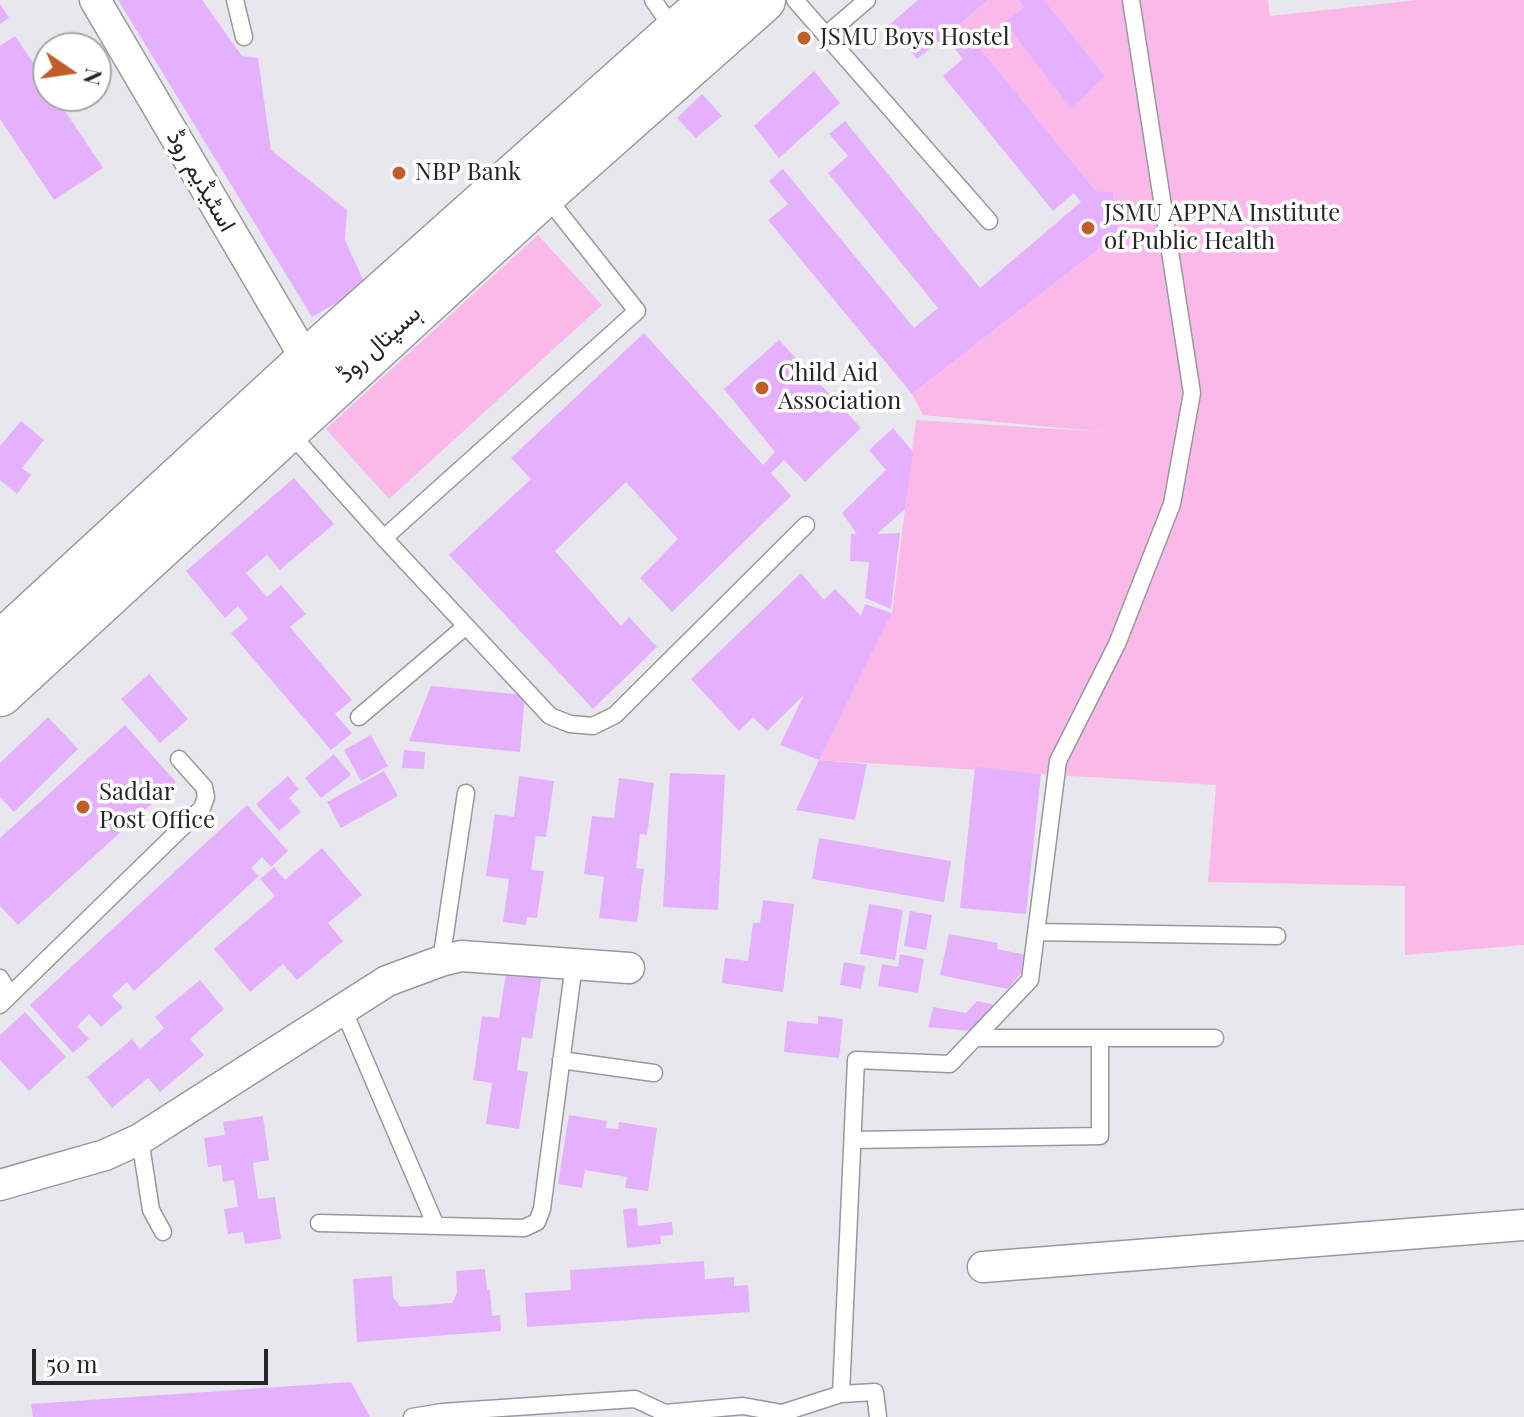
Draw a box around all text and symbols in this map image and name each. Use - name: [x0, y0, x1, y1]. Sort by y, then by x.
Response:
- place label: JSMU Boys Hostel: [820, 24, 1010, 52]
- marker: JSMU Boys Hostel: [795, 29, 813, 47]
- north arrow: [32, 32, 112, 112]
- text: N: [77, 66, 110, 88]
- street label: اسٹیڈیم روڈ: [160, 125, 242, 237]
- place label: NBP Bank: [415, 159, 521, 187]
- marker: NBP Bank: [390, 164, 408, 182]
- place label: JSMU APPNA Institute of Public Health: [1104, 200, 1340, 256]
- marker: JSMU APPNA Institute of Public Health: [1079, 219, 1097, 237]
- street label: ہسپتال روڈ: [331, 299, 427, 389]
- place label: Child Aid Association: [778, 360, 901, 416]
- marker: Child Aid Association: [753, 379, 771, 397]
- place label: Saddar Post Office: [99, 779, 215, 835]
- marker: Saddar Post Office: [74, 798, 92, 816]
- scale bar: [36, 1333, 272, 1383]
- text: 50 m: [46, 1347, 98, 1379]

